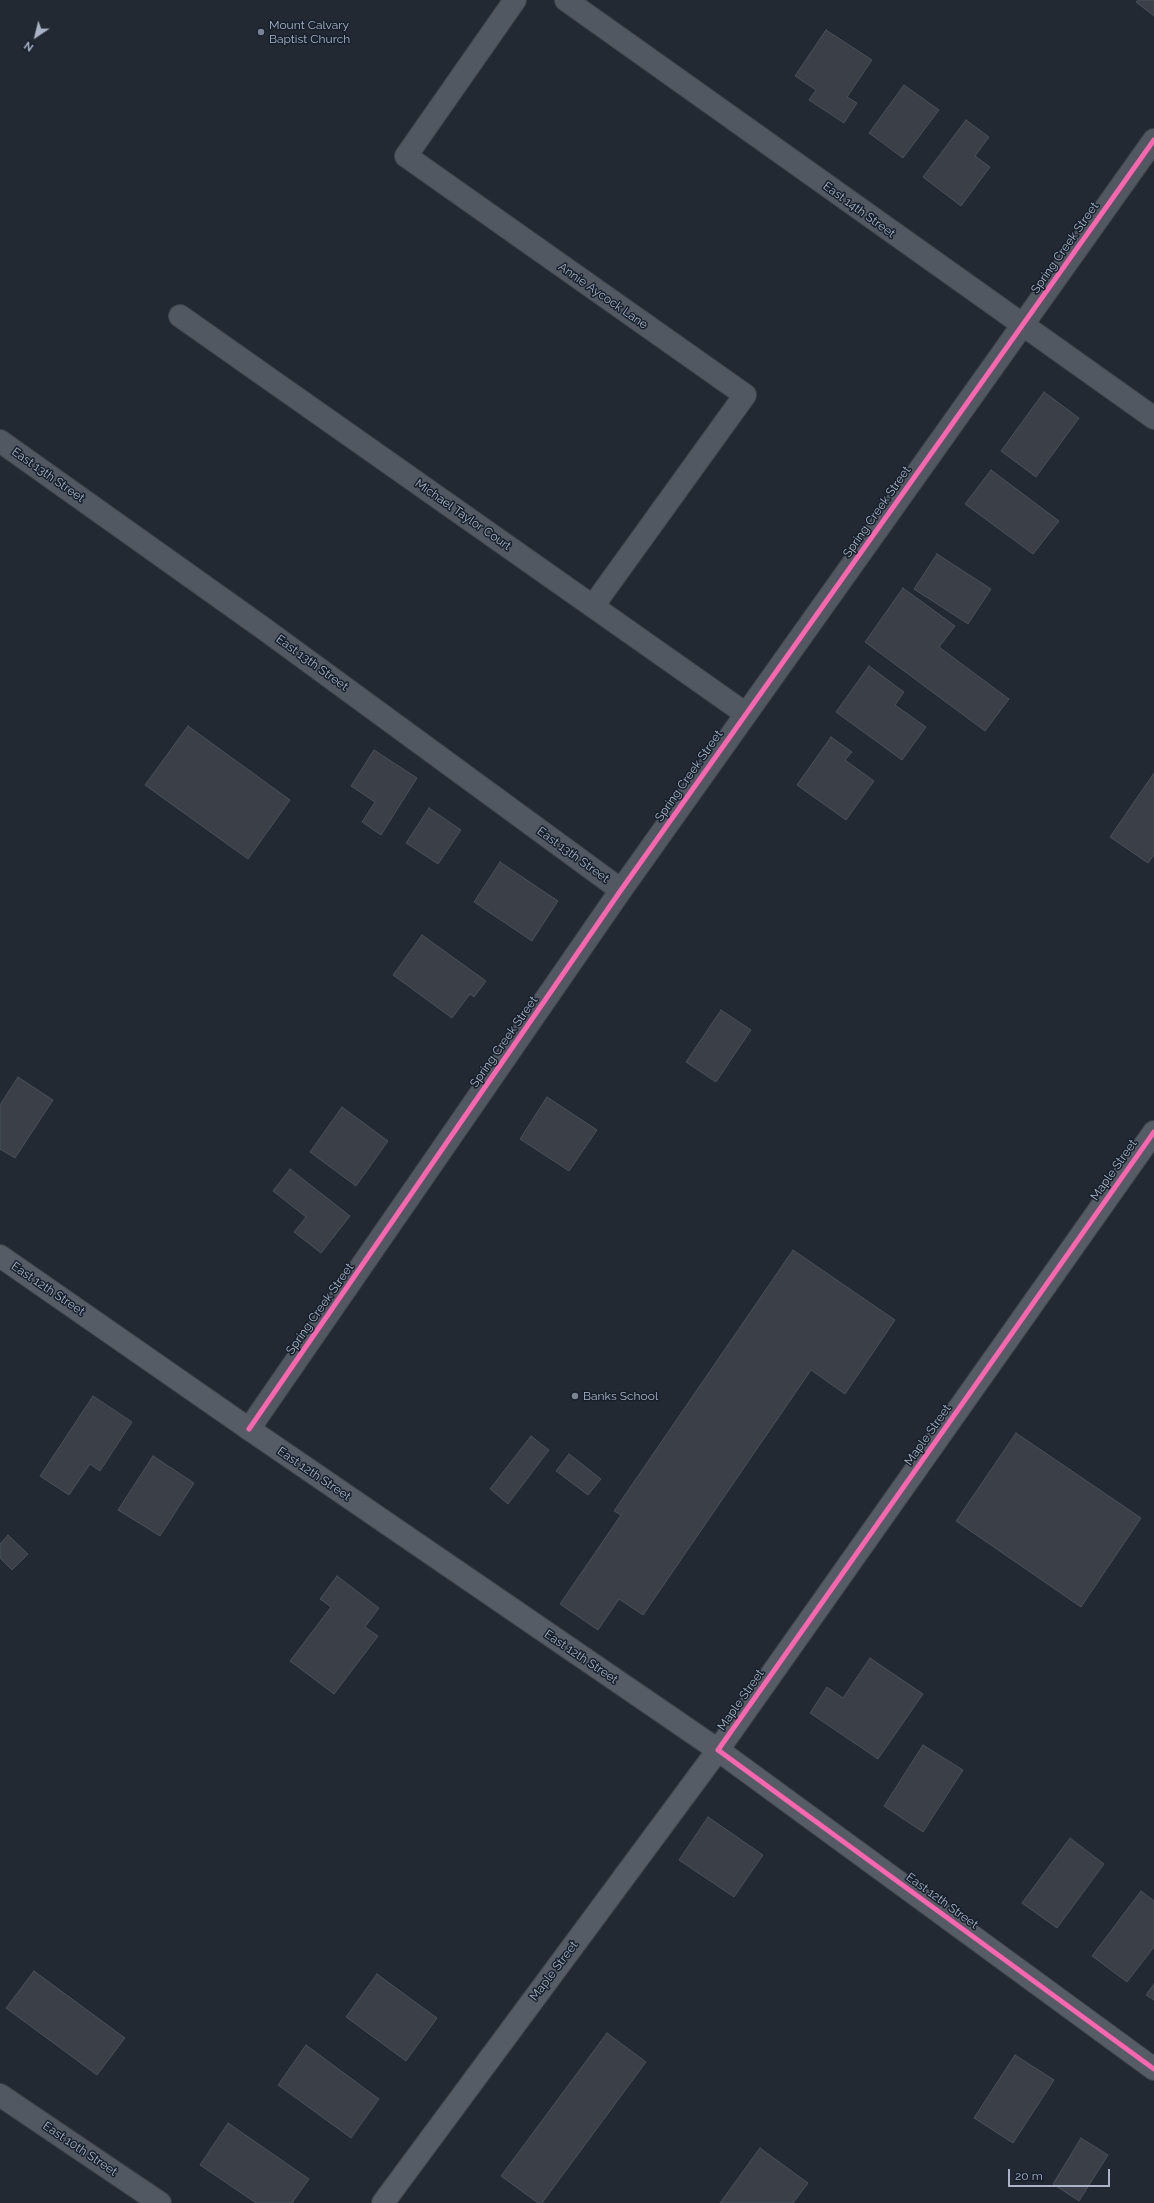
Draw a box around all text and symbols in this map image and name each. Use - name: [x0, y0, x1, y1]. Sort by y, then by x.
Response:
- north arrow: [16, 16, 56, 56]
- place label: Mount Calvary Baptist Church: [269, 18, 350, 46]
- marker: Mount Calvary Baptist Church: [256, 27, 266, 37]
- text: N: [22, 39, 36, 54]
- street label: East 14th Street: [820, 179, 898, 241]
- street label: Spring Creek Street: [1028, 200, 1102, 296]
- street label: Annie Aycock Lane: [555, 260, 651, 332]
- street label: East 13th Street: [9, 445, 87, 505]
- street label: Spring Creek Street: [840, 464, 914, 560]
- street label: Michael Taylor Court: [412, 476, 514, 554]
- street label: East 13th Street: [273, 632, 351, 694]
- street label: Spring Creek Street: [652, 728, 726, 824]
- street label: East 13th Street: [534, 824, 612, 886]
- street label: Spring Creek Street: [467, 994, 541, 1090]
- street label: Maple Street: [1088, 1137, 1140, 1203]
- street label: East 12th Street: [9, 1259, 87, 1319]
- street label: Spring Creek Street: [283, 1261, 357, 1357]
- place label: Banks School: [583, 1389, 658, 1403]
- marker: Banks School: [570, 1391, 580, 1401]
- street label: Maple Street: [902, 1402, 954, 1468]
- street label: East 12th Street: [275, 1444, 353, 1504]
- street label: East 12th Street: [542, 1627, 620, 1687]
- street label: Maple Street: [715, 1667, 767, 1733]
- street label: East 12th Street: [903, 1870, 981, 1932]
- street label: Maple Street: [527, 1938, 581, 2004]
- street label: East 10th Street: [40, 2119, 120, 2179]
- scale bar: [1010, 2161, 1112, 2187]
- text: 20 m: [1015, 2169, 1043, 2183]

